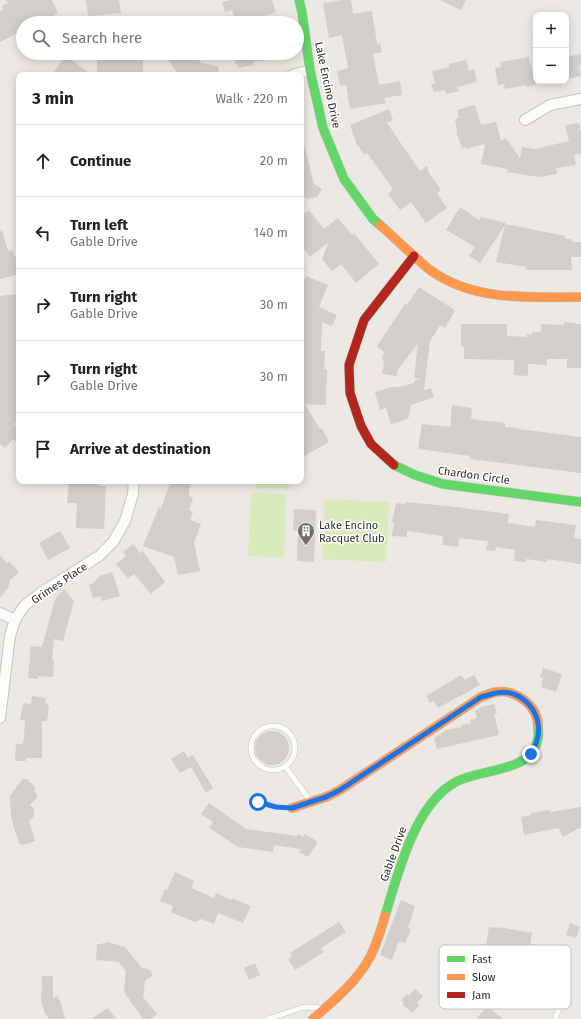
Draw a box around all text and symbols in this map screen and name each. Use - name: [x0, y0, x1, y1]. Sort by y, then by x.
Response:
- map controls: [533, 12, 569, 84]
- button: +: [533, 12, 569, 48]
- search box: [16, 16, 304, 60]
- icon: search: [30, 27, 52, 49]
- text: Search here: [62, 29, 142, 47]
- street label: Lake Encino Drive: [312, 41, 343, 129]
- button: −: [533, 48, 569, 84]
- text: 3 min: [32, 88, 74, 109]
- text: Walk · 220 m: [216, 91, 288, 106]
- icon: ahead: [32, 150, 54, 172]
- text: Continue: [70, 152, 131, 170]
- text: 20 m: [260, 153, 288, 168]
- text: Turn left: [70, 216, 128, 234]
- icon: left: [32, 222, 54, 244]
- text: 140 m: [254, 225, 288, 240]
- text: Gable Drive: [70, 234, 138, 249]
- text: Turn right: [70, 288, 137, 306]
- icon: right: [32, 294, 54, 316]
- text: 30 m: [260, 297, 288, 312]
- text: Gable Drive: [70, 306, 138, 321]
- text: Turn right: [70, 360, 137, 378]
- icon: right: [32, 366, 54, 388]
- text: 30 m: [260, 369, 288, 384]
- text: Gable Drive: [70, 378, 138, 393]
- icon: arrive: [32, 438, 54, 460]
- text: Arrive at destination: [70, 440, 211, 458]
- street label: Chardon Circle: [437, 464, 511, 487]
- place label: Lake Encino Racquet Club: [319, 519, 385, 545]
- building icon: Lake Encino Racquet Club: [296, 521, 316, 546]
- street label: Grimes Place: [29, 560, 90, 607]
- route end: [522, 745, 540, 763]
- route start: [249, 793, 267, 811]
- street label: Gable Drive: [378, 825, 409, 883]
- legend: [439, 945, 571, 1009]
- text: Fast: [472, 953, 492, 966]
- text: Slow: [472, 971, 496, 984]
- text: Jam: [472, 989, 491, 1002]

